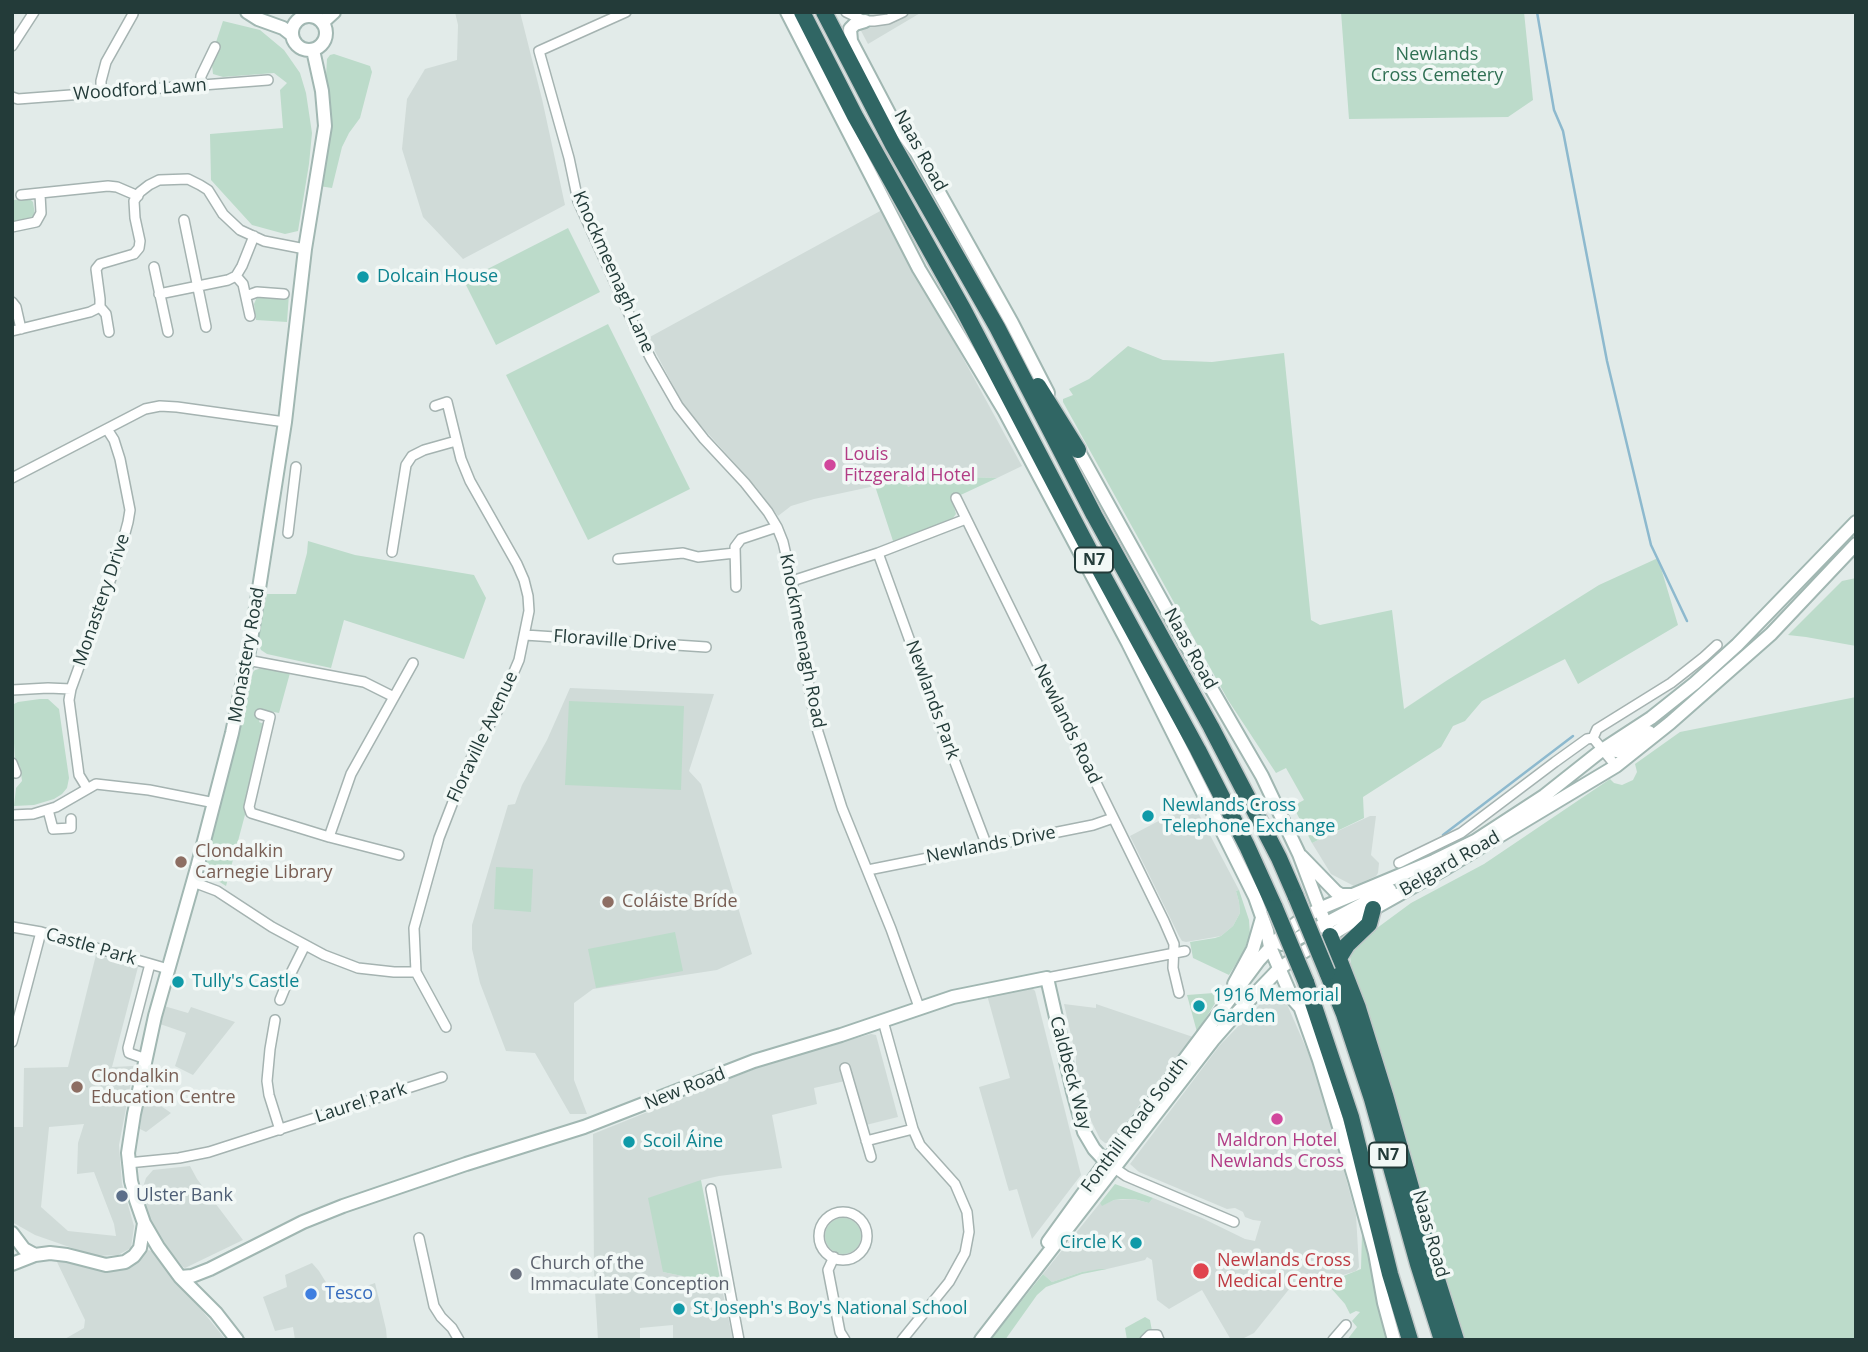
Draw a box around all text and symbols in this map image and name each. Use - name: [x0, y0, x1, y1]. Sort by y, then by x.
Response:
- park label: Newlands Cross Cemetery: [1371, 44, 1503, 86]
- street label: Woodford Lawn: [73, 75, 207, 105]
- street label: Naas Road: [889, 107, 951, 195]
- street label: Knockmeenagh Lane: [568, 188, 658, 356]
- place label: Dolcain House: [377, 266, 498, 288]
- marker: Dolcain House: [355, 269, 371, 285]
- place label: Louis Fitzgerald Hotel: [844, 444, 975, 486]
- marker: Louis Fitzgerald Hotel: [822, 457, 838, 473]
- street label: Monastery Drive: [69, 531, 135, 669]
- road number: N7: [1075, 548, 1113, 572]
- street label: Knockmeenagh Road: [774, 552, 830, 730]
- street label: Monastery Road: [224, 586, 270, 724]
- street label: Naas Road: [1159, 605, 1221, 693]
- street label: Floraville Drive: [553, 626, 677, 656]
- street label: Newlands Park: [900, 638, 964, 762]
- street label: Newlands Road: [1029, 661, 1105, 787]
- street label: Floraville Avenue: [443, 668, 523, 806]
- place label: Newlands Cross Telephone Exchange: [1162, 795, 1335, 838]
- marker: Newlands Cross Telephone Exchange: [1140, 808, 1156, 824]
- street label: Newlands Drive: [924, 822, 1058, 868]
- street label: Belgard Road: [1396, 827, 1504, 901]
- place label: Clondalkin Carnegie Library: [195, 841, 333, 884]
- marker: Clondalkin Carnegie Library: [173, 854, 189, 870]
- place label: Coláiste Bríde: [622, 891, 738, 913]
- marker: Coláiste Bríde: [600, 894, 616, 910]
- street label: Castle Park: [43, 924, 139, 970]
- place label: Tully's Castle: [192, 971, 299, 993]
- marker: Tully's Castle: [170, 974, 186, 990]
- place label: 1916 Memorial Garden: [1213, 985, 1339, 1028]
- marker: 1916 Memorial Garden: [1191, 998, 1207, 1014]
- street label: Caldbeck Way: [1045, 1014, 1095, 1132]
- street label: Fonthill Road South: [1077, 1053, 1193, 1197]
- street label: New Road: [641, 1063, 729, 1115]
- place label: Clondalkin Education Centre: [91, 1066, 236, 1108]
- street label: Laurel Park: [313, 1078, 409, 1128]
- marker: Clondalkin Education Centre: [69, 1079, 85, 1095]
- marker: Maldron Hotel Newlands Cross: [1269, 1111, 1285, 1127]
- place label: Maldron Hotel Newlands Cross: [1210, 1130, 1344, 1172]
- place label: Scoil Áine: [643, 1131, 723, 1153]
- marker: Scoil Áine: [621, 1134, 637, 1150]
- road number: N7: [1369, 1142, 1407, 1168]
- place label: Ulster Bank: [136, 1185, 233, 1207]
- marker: Ulster Bank: [114, 1188, 130, 1204]
- street label: Naas Road: [1407, 1188, 1453, 1280]
- place label: Circle K: [1060, 1232, 1122, 1254]
- marker: Circle K: [1128, 1235, 1144, 1251]
- place label: Newlands Cross Medical Centre: [1217, 1250, 1351, 1292]
- place label: Church of the Immaculate Conception: [530, 1253, 730, 1296]
- marker: Newlands Cross Medical Centre: [1191, 1261, 1211, 1281]
- marker: Church of the Immaculate Conception: [508, 1266, 524, 1282]
- place label: Tesco: [325, 1283, 373, 1305]
- marker: Tesco: [303, 1286, 319, 1302]
- place label: St Joseph's Boy's National School: [693, 1298, 968, 1320]
- marker: St Joseph's Boy's National School: [671, 1301, 687, 1317]

